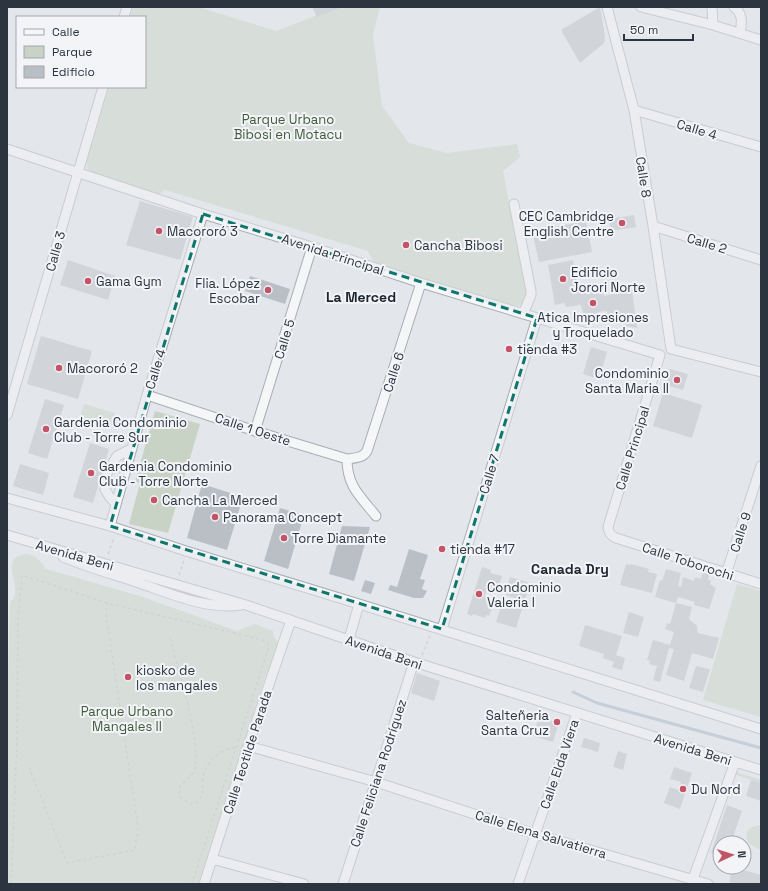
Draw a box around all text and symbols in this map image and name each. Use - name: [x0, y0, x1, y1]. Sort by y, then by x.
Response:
- legend: [16, 16, 146, 88]
- scale bar: [624, 16, 693, 42]
- text: 50 m: [630, 22, 658, 38]
- text: Calle: [52, 24, 80, 40]
- text: Parque: [52, 44, 92, 60]
- text: Edificio: [52, 64, 95, 80]
- park label: Parque Urbano Bibosi en Motacu: [234, 111, 342, 143]
- street label: Calle 4: [675, 115, 719, 144]
- street label: Calle 8: [632, 155, 655, 199]
- place label: CEC Cambridge English Centre: [519, 208, 614, 240]
- marker: CEC Cambridge English Centre: [617, 218, 627, 228]
- place label: Macororó 3: [167, 223, 238, 240]
- marker: Macororó 3: [154, 226, 164, 236]
- street label: Calle 3: [42, 229, 69, 273]
- street label: Calle 2: [685, 229, 729, 258]
- street label: Avenida Principal: [280, 230, 386, 279]
- place label: Cancha Bibosi: [414, 237, 503, 254]
- marker: Cancha Bibosi: [401, 240, 411, 250]
- place label: Edificio Jorori Norte: [571, 264, 646, 296]
- place label: Gama Gym: [96, 273, 162, 290]
- marker: Edificio Jorori Norte: [558, 274, 568, 284]
- place label: Flia. López Escobar: [195, 275, 260, 307]
- marker: Gama Gym: [83, 276, 93, 286]
- marker: Flia. López Escobar: [263, 285, 273, 295]
- district label: La Merced: [326, 288, 396, 306]
- marker: Atica Impresiones y Troquelado: [588, 298, 598, 308]
- place label: Atica Impresiones y Troquelado: [537, 309, 649, 341]
- street label: Calle 5: [270, 317, 299, 361]
- place label: tienda #3: [517, 341, 577, 358]
- marker: tienda #3: [504, 344, 514, 354]
- street label: Calle 4: [141, 347, 170, 391]
- street label: Calle 6: [379, 350, 408, 394]
- place label: Macororó 2: [67, 360, 138, 377]
- marker: Macororó 2: [54, 363, 64, 373]
- place label: Condominio Santa Maria II: [585, 365, 669, 397]
- marker: Condominio Santa Maria II: [672, 375, 682, 385]
- street label: Calle Principal: [612, 404, 653, 492]
- street label: Calle 1 Oeste: [213, 409, 293, 450]
- place label: Gardenia Condominio Club - Torre Sur: [54, 414, 187, 446]
- marker: Gardenia Condominio Club - Torre Sur: [41, 424, 51, 434]
- street label: Calle 7: [475, 452, 504, 496]
- place label: Gardenia Condominio Club - Torre Norte: [99, 458, 232, 490]
- marker: Gardenia Condominio Club - Torre Norte: [86, 468, 96, 478]
- place label: Cancha La Merced: [162, 492, 278, 509]
- marker: Cancha La Merced: [149, 495, 159, 505]
- place label: Panorama Concept: [223, 509, 342, 526]
- street label: Calle 9: [726, 510, 755, 554]
- marker: Panorama Concept: [210, 512, 220, 522]
- place label: Torre Diamante: [292, 530, 386, 547]
- marker: Torre Diamante: [279, 533, 289, 543]
- street label: Avenida Beni: [34, 536, 116, 575]
- street label: Calle Toborochi: [640, 539, 736, 584]
- place label: tienda #17: [450, 541, 515, 558]
- marker: tienda #17: [437, 544, 447, 554]
- district label: Canada Dry: [531, 560, 609, 578]
- place label: Condominio Valeria I: [487, 579, 561, 611]
- marker: Condominio Valeria I: [474, 589, 484, 599]
- street label: Avenida Beni: [343, 631, 425, 674]
- place label: kiosko de los mangales: [136, 662, 218, 694]
- marker: kiosko de los mangales: [123, 672, 133, 682]
- street label: Calle Teotilde Parada: [219, 687, 276, 816]
- street label: Calle Feliciana Rodríguez: [346, 697, 411, 849]
- park label: Parque Urbano Mangales II: [81, 703, 173, 735]
- place label: Salteñeria Santa Cruz: [481, 707, 550, 739]
- street label: Calle Elda Viera: [536, 717, 583, 811]
- marker: Salteñeria Santa Cruz: [552, 717, 562, 727]
- street label: Avenida Beni: [652, 730, 734, 769]
- place label: Du Nord: [691, 781, 741, 798]
- marker: Du Nord: [678, 784, 688, 794]
- street label: Calle Elena Salvatierra: [473, 806, 609, 863]
- north arrow: [712, 835, 752, 875]
- text: N: [735, 850, 749, 858]

